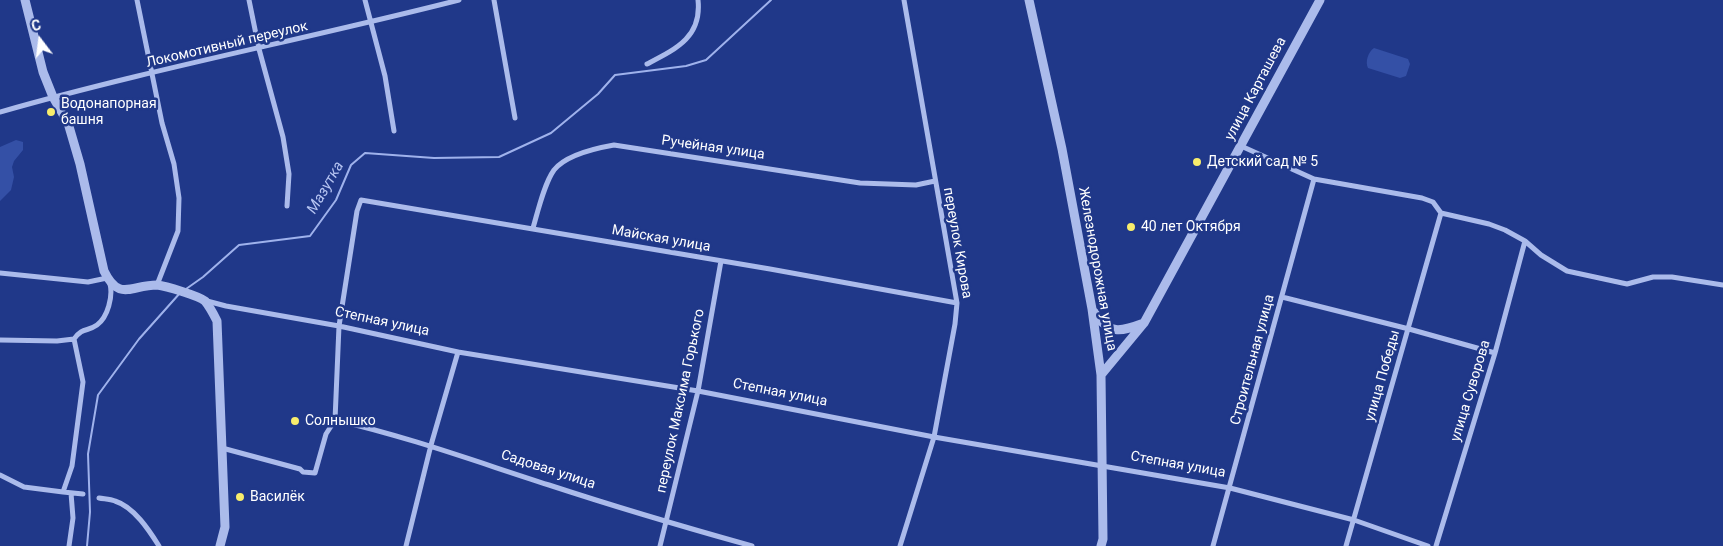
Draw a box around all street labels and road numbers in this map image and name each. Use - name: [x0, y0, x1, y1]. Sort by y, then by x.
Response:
- street label: Локомотивный переулок: [144, 18, 310, 72]
- street label: улица Карташева: [1222, 35, 1290, 143]
- street label: Ручейная улица: [660, 132, 766, 164]
- street label: переулок Кирова: [939, 186, 975, 300]
- street label: Железнодорожная улица: [1074, 186, 1120, 352]
- street label: Майская улица: [610, 222, 712, 256]
- street label: Строительная улица: [1227, 293, 1279, 427]
- street label: Степная улица: [333, 304, 431, 340]
- street label: переулок Максима Горького: [653, 308, 709, 494]
- street label: улица Победы: [1362, 328, 1404, 424]
- street label: улица Суворова: [1448, 338, 1494, 444]
- street label: Степная улица: [731, 376, 829, 410]
- street label: Садовая улица: [499, 447, 597, 493]
- street label: Степная улица: [1129, 448, 1227, 482]

